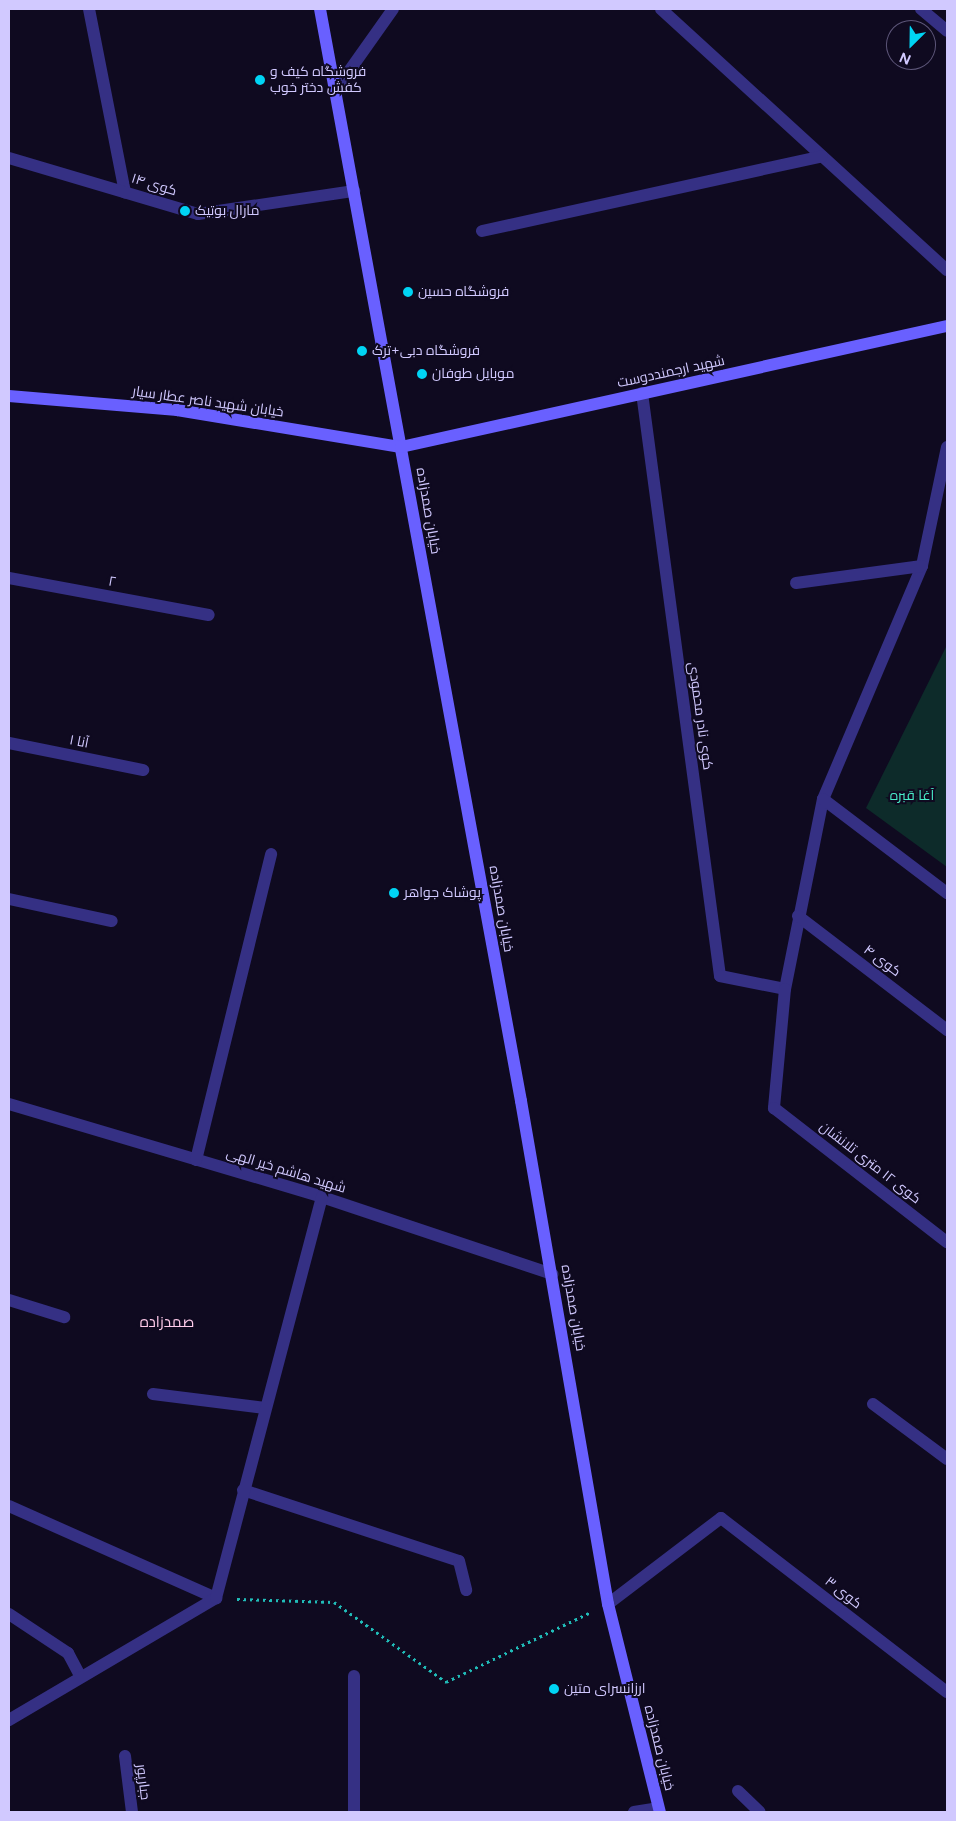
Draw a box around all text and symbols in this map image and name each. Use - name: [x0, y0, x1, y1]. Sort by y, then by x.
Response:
- north arrow: [886, 20, 936, 70]
- text: N: [897, 48, 914, 68]
- place label: فروشگاه کیف و کفش دختر خوب: [270, 64, 366, 96]
- marker: فروشگاه کیف و کفش دختر خوب: [254, 74, 266, 86]
- street label: کوی ۱۴: [129, 170, 179, 200]
- place label: مارال بوتیک: [195, 203, 259, 219]
- marker: مارال بوتیک: [179, 205, 191, 217]
- place label: فروشگاه حسین: [418, 284, 509, 300]
- marker: فروشگاه حسین: [402, 286, 414, 298]
- place label: فروشگاه دبی+ترک: [372, 343, 480, 359]
- marker: فروشگاه دبی+ترک: [356, 345, 368, 357]
- street label: شهید ارجمنددوست: [616, 352, 726, 392]
- place label: موبایل طوفان: [432, 366, 514, 382]
- marker: موبایل طوفان: [416, 368, 428, 380]
- street label: خیابان شهید ناصر عطار سیار: [131, 383, 285, 421]
- street label: خیابان صمدزاده: [412, 466, 444, 556]
- street label: ۲: [107, 573, 117, 591]
- street label: کوی نادر محمودی: [684, 661, 716, 771]
- street label: آنا ۱: [68, 732, 90, 752]
- park label: آغا قبره: [890, 788, 934, 804]
- street label: خیابان صمدزاده: [485, 864, 517, 954]
- place label: پوشاک جواهر: [404, 885, 481, 901]
- marker: پوشاک جواهر: [388, 887, 400, 899]
- street label: کوی ۴: [860, 942, 904, 980]
- street label: کوی ۱۲ متری تلانشان: [816, 1118, 924, 1208]
- street label: شهید هاشم خیر الهی: [224, 1145, 348, 1197]
- street label: خیابان صمدزاده: [557, 1263, 589, 1353]
- district label: صمدزاده: [140, 1314, 194, 1332]
- street label: کوی ۳: [821, 1573, 865, 1613]
- place label: ارزانسرای متین: [564, 1681, 645, 1697]
- marker: ارزانسرای متین: [548, 1683, 560, 1695]
- street label: خیابان صمدزاده: [640, 1704, 678, 1792]
- street label: جبارپور: [132, 1763, 154, 1801]

